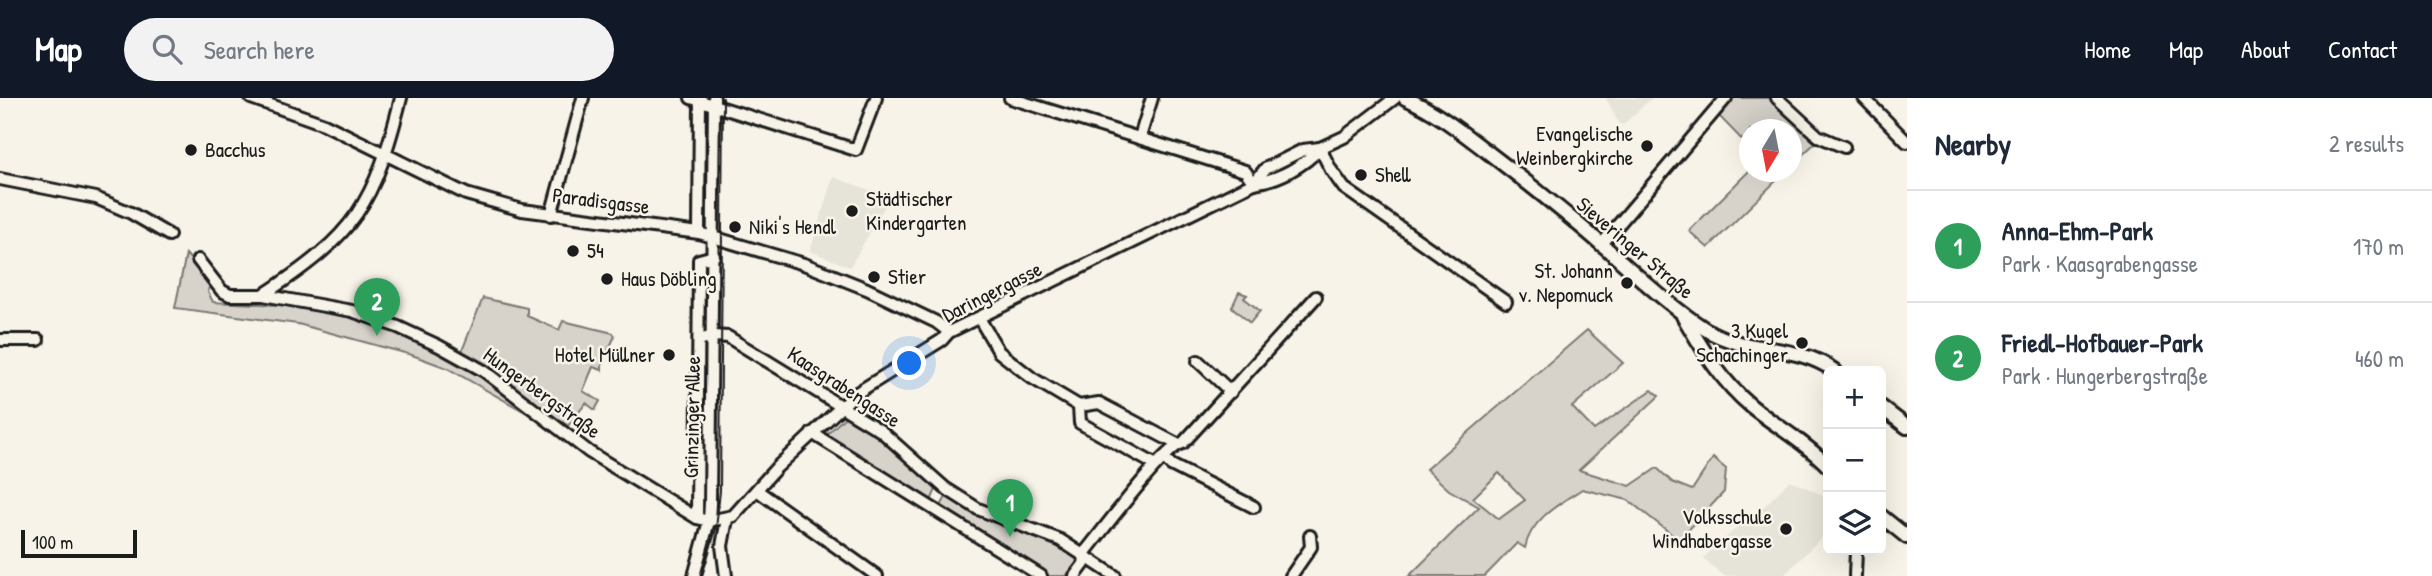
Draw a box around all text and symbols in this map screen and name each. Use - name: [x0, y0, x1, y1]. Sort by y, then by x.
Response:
- search box: [124, 18, 614, 81]
- text: Map: [35, 27, 82, 71]
- icon: search: [148, 30, 186, 68]
- text: Search here: [204, 32, 315, 67]
- text: Home: [2084, 33, 2131, 65]
- text: Map: [2169, 33, 2203, 65]
- text: About: [2241, 33, 2290, 65]
- text: Contact: [2328, 33, 2397, 65]
- place label: Evangelische Weinbergkirche: [1516, 119, 1633, 172]
- north arrow: [1739, 119, 1802, 182]
- text: Nearby: [1935, 124, 2011, 164]
- text: 2 results: [2329, 128, 2404, 159]
- place label: Bacchus: [205, 135, 265, 164]
- marker: Evangelische Weinbergkirche: [1639, 138, 1655, 154]
- marker: Bacchus: [183, 142, 199, 158]
- place label: Shell: [1375, 160, 1412, 189]
- marker: Shell: [1353, 167, 1369, 183]
- street label: Paradisgasse: [551, 180, 651, 221]
- place label: Städtischer Kindergarten: [866, 184, 967, 237]
- street label: Sieveringer Straße: [1570, 190, 1700, 305]
- marker: Städtischer Kindergarten: [844, 203, 860, 219]
- place label: Niki's Hendl: [749, 212, 837, 241]
- text: Anna-Ehm-Park: [2002, 213, 2153, 248]
- marker: Niki's Hendl: [727, 219, 743, 235]
- text: 1: [1954, 231, 1962, 262]
- text: 170 m: [2353, 231, 2404, 262]
- place label: 54: [587, 236, 604, 265]
- marker: 54: [565, 243, 581, 259]
- text: Park · Kaasgrabengasse: [2002, 248, 2198, 279]
- street label: Daringergasse: [937, 254, 1047, 329]
- place label: St. Johann v. Nepomuck: [1519, 256, 1613, 309]
- place label: Stier: [888, 262, 926, 291]
- place label: Haus Döbling: [621, 264, 717, 293]
- marker: Stier: [866, 269, 882, 285]
- marker: Haus Döbling: [599, 271, 615, 287]
- marker: St. Johann v. Nepomuck: [1619, 275, 1635, 291]
- pin: 2: [354, 278, 400, 336]
- place label: 3 Kugel Schachinger: [1696, 316, 1788, 369]
- text: Friedl-Hofbauer-Park: [2002, 325, 2203, 360]
- marker: 3 Kugel Schachinger: [1794, 335, 1810, 351]
- street label: Kaasgrabengasse: [782, 339, 907, 434]
- street label: Hungerbergstraße: [478, 340, 607, 445]
- place label: Hotel Müllner: [555, 340, 655, 369]
- text: 2: [1953, 343, 1963, 374]
- text: 460 m: [2355, 343, 2404, 374]
- your location: [892, 346, 926, 380]
- marker: Hotel Müllner: [661, 347, 677, 363]
- street label: Grinzinger Allee: [676, 356, 707, 478]
- text: Park · Hungerbergstraße: [2002, 360, 2208, 391]
- map controls: [1823, 366, 1886, 555]
- button: +: [1823, 366, 1886, 429]
- button: −: [1823, 429, 1886, 492]
- pin: 1: [987, 479, 1033, 537]
- button: layers: [1823, 492, 1886, 555]
- place label: Volksschule Windhabergasse: [1652, 502, 1772, 555]
- marker: Volksschule Windhabergasse: [1778, 521, 1794, 537]
- scale bar: [21, 527, 136, 559]
- text: 100 m: [32, 529, 73, 555]

